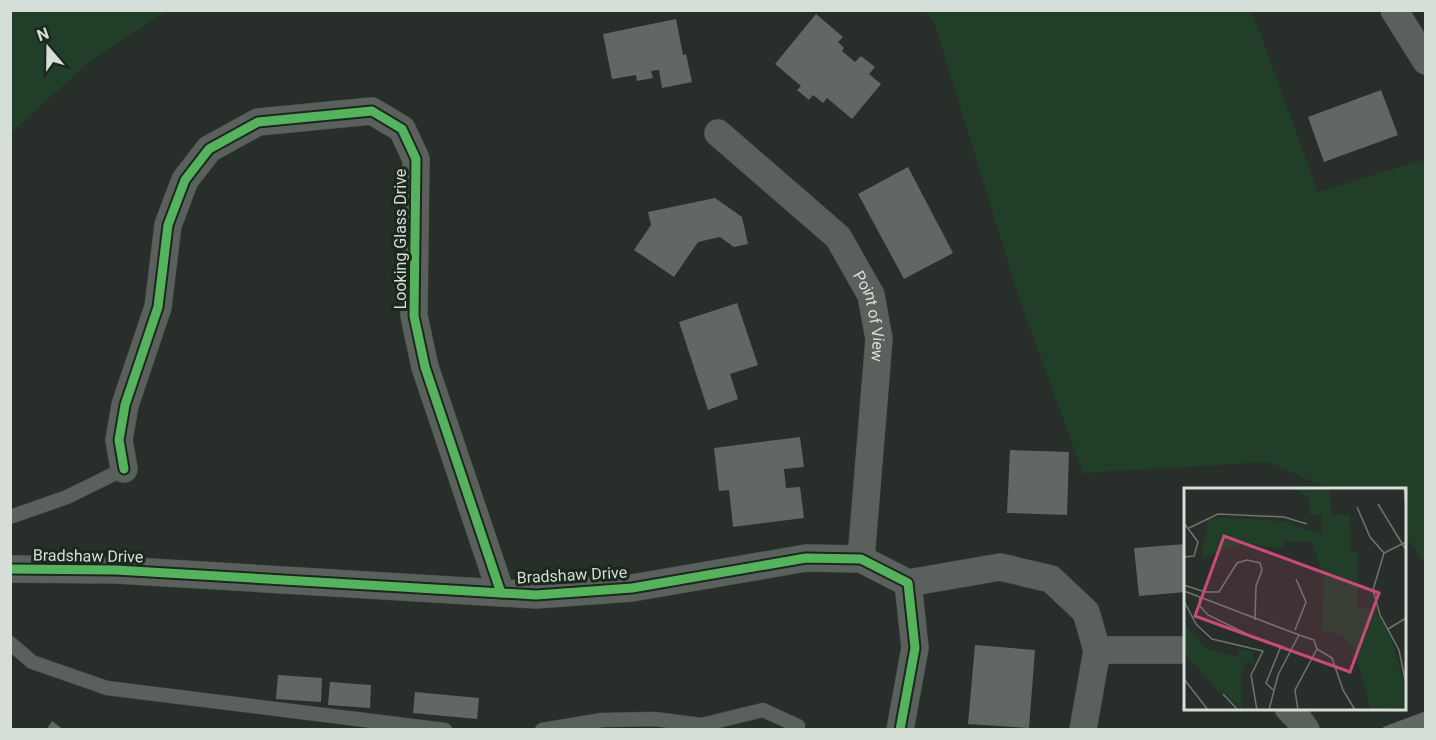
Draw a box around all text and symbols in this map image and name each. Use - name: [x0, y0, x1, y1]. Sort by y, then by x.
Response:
- north arrow: [18, 18, 78, 78]
- text: N: [34, 24, 52, 45]
- street label: Looking Glass Drive: [391, 169, 410, 309]
- street label: Point of View: [850, 267, 889, 363]
- inset map: [1184, 488, 1406, 710]
- street label: Bradshaw Drive: [33, 546, 143, 566]
- street label: Bradshaw Drive: [516, 563, 628, 587]

